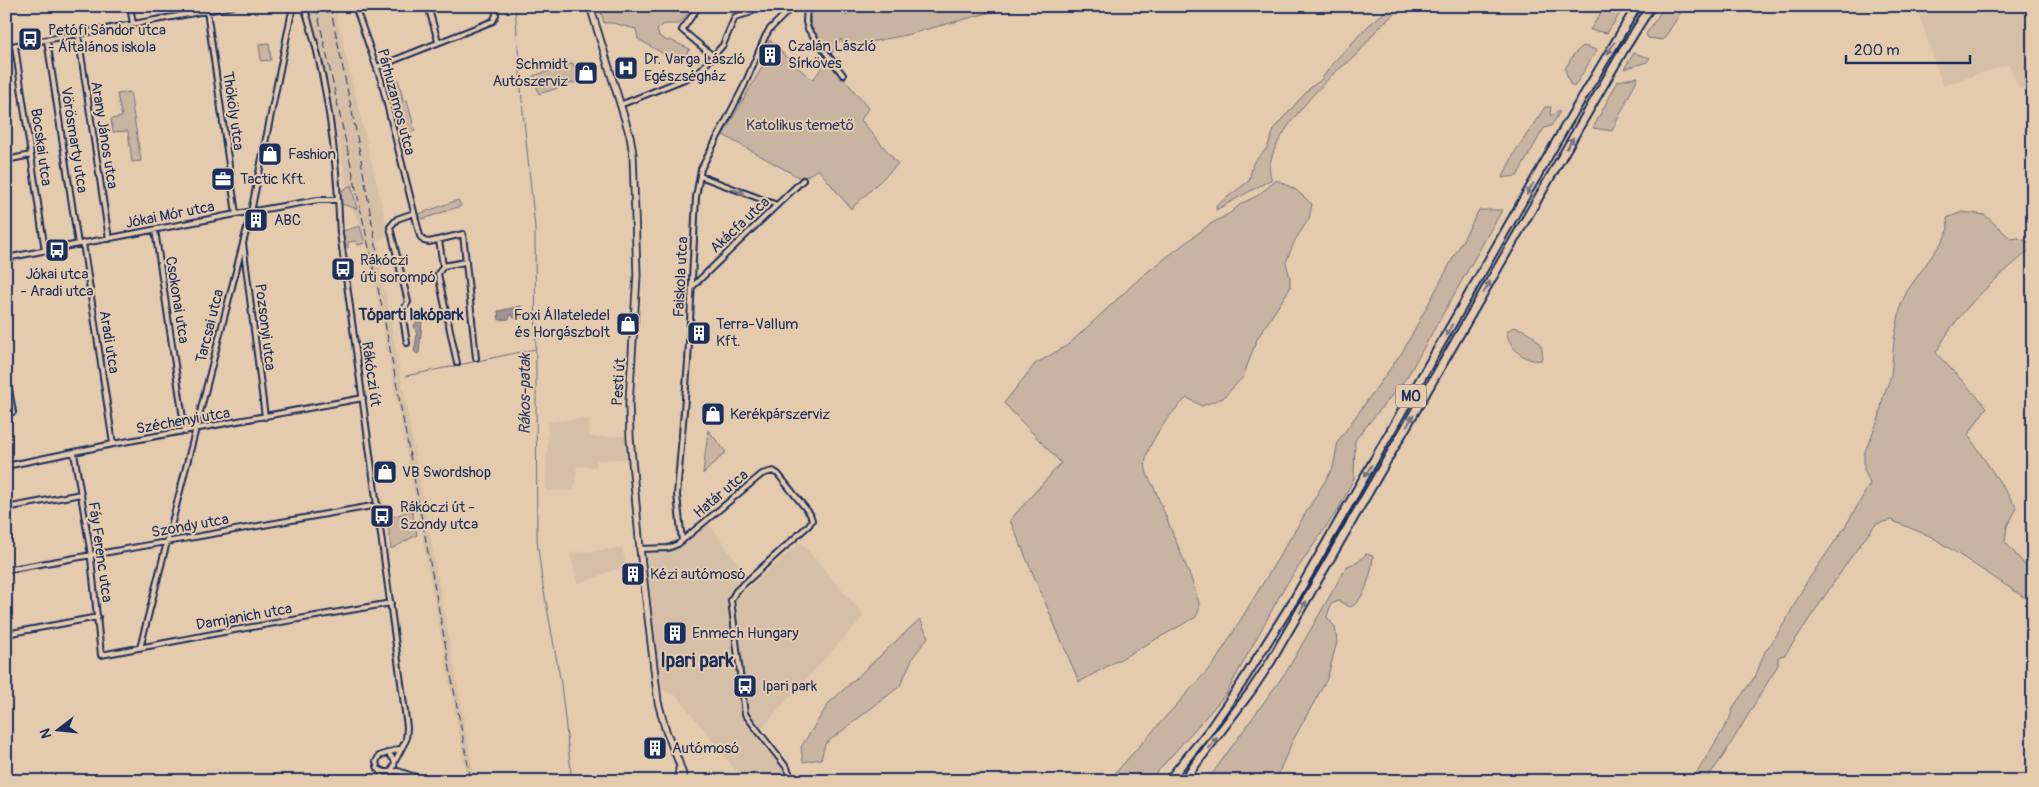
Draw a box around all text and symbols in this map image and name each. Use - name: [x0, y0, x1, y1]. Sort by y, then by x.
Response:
- place label: Petófi Sándor utca - Általános iskola: [48, 21, 166, 57]
- bus stop icon: Petófi Sándor utca - Általános iskola: [17, 26, 43, 52]
- scale bar: [1846, 32, 1970, 64]
- place label: Czalán László Sírköves: [788, 37, 876, 73]
- one-way arrow: [1607, 41, 1616, 54]
- text: 200 m: [1854, 41, 1899, 60]
- building icon: Czalán László Sírköves: [757, 42, 783, 68]
- street label: Párhuzamos utca: [373, 47, 419, 157]
- place label: Dr. Varga László Egészségház: [644, 50, 745, 86]
- place label: Schmidt Autószerviz: [493, 55, 569, 91]
- hospital icon: Dr. Varga László Egészségház: [613, 55, 639, 81]
- shop icon: Schmidt Autószerviz: [573, 60, 599, 86]
- street label: Thököly utca: [218, 70, 248, 152]
- street label: Arany János utca: [86, 80, 122, 190]
- street label: Vörösmarty utca: [56, 86, 92, 194]
- street label: Bocskai utca: [26, 107, 56, 187]
- park label: Katolikus temető: [746, 116, 854, 135]
- one-way arrow: [1565, 136, 1574, 149]
- shop icon: Fashion: [257, 141, 283, 167]
- place label: Fashion: [288, 145, 336, 164]
- office icon: Tactic Kft.: [210, 166, 236, 192]
- place label: Tactic Kft.: [240, 170, 306, 189]
- one-way arrow: [1526, 181, 1534, 196]
- one-way arrow: [731, 188, 746, 195]
- street label: Akácfa utca: [706, 193, 774, 257]
- street label: Jókai Mór utca: [124, 197, 216, 233]
- building icon: ABC: [243, 207, 269, 233]
- place label: ABC: [274, 211, 301, 230]
- street label: Faiskola utca: [669, 236, 693, 318]
- bus stop icon: Jókai utca - Aradi utca: [44, 237, 70, 263]
- place label: Rákóczi úti sorompó: [360, 251, 436, 287]
- street label: Csokonai utca: [161, 255, 193, 345]
- bus stop icon: Rákóczi úti sorompó: [330, 256, 356, 282]
- place label: Jókai utca - Aradi utca: [20, 265, 94, 301]
- one-way arrow: [1483, 280, 1492, 293]
- street label: Pozsonyi utca: [250, 282, 280, 372]
- street label: Tarcsai utca: [192, 287, 228, 365]
- district label: Tóparti lakópark: [357, 305, 464, 325]
- place label: Foxi Állateledel és Horgászbolt: [514, 306, 611, 342]
- street label: Aradi utca: [95, 309, 123, 375]
- shop icon: Foxi Állateledel és Horgászbolt: [615, 311, 641, 337]
- place label: Terra-Vallum Kft.: [716, 315, 798, 351]
- building icon: Terra-Vallum Kft.: [686, 320, 712, 346]
- one-way arrow: [1445, 323, 1454, 336]
- street label: Rákóczi út: [357, 340, 385, 409]
- water label: Rákos-patak: [515, 352, 535, 435]
- street label: Pesti út: [608, 356, 630, 407]
- road number: M0: [1396, 384, 1426, 408]
- shop icon: Kerékpárszerviz: [700, 401, 726, 427]
- street label: Széchenyi utca: [135, 403, 231, 439]
- place label: Kerékpárszerviz: [730, 405, 830, 424]
- one-way arrow: [1406, 414, 1415, 428]
- shop icon: VB Swordshop: [372, 459, 398, 485]
- place label: VB Swordshop: [402, 463, 491, 482]
- one-way arrow: [1364, 464, 1373, 477]
- street label: Határ utca: [690, 466, 752, 522]
- place label: Rákóczi út - Szondy utca: [400, 498, 478, 534]
- street label: Fáy Ferenc utca: [84, 500, 116, 604]
- bus stop icon: Rákóczi út - Szondy utca: [369, 503, 395, 529]
- street label: Szondy utca: [150, 510, 230, 542]
- building icon: Kézi autómosó: [620, 561, 646, 587]
- place label: Kézi autómosó: [650, 565, 746, 584]
- street label: Damjanich utca: [195, 599, 293, 635]
- one-way arrow: [1298, 601, 1307, 614]
- building icon: Enmech Hungary: [662, 620, 688, 646]
- place label: Enmech Hungary: [692, 624, 799, 643]
- district label: Ipari park: [660, 648, 734, 673]
- bus stop icon: Ipari park: [732, 673, 758, 699]
- place label: Ipari park: [762, 677, 818, 696]
- north arrow: [32, 704, 82, 754]
- text: N: [37, 727, 55, 740]
- building icon: Autómosó: [642, 735, 668, 761]
- one-way arrow: [1208, 736, 1218, 750]
- place label: Autómosó: [672, 739, 739, 758]

